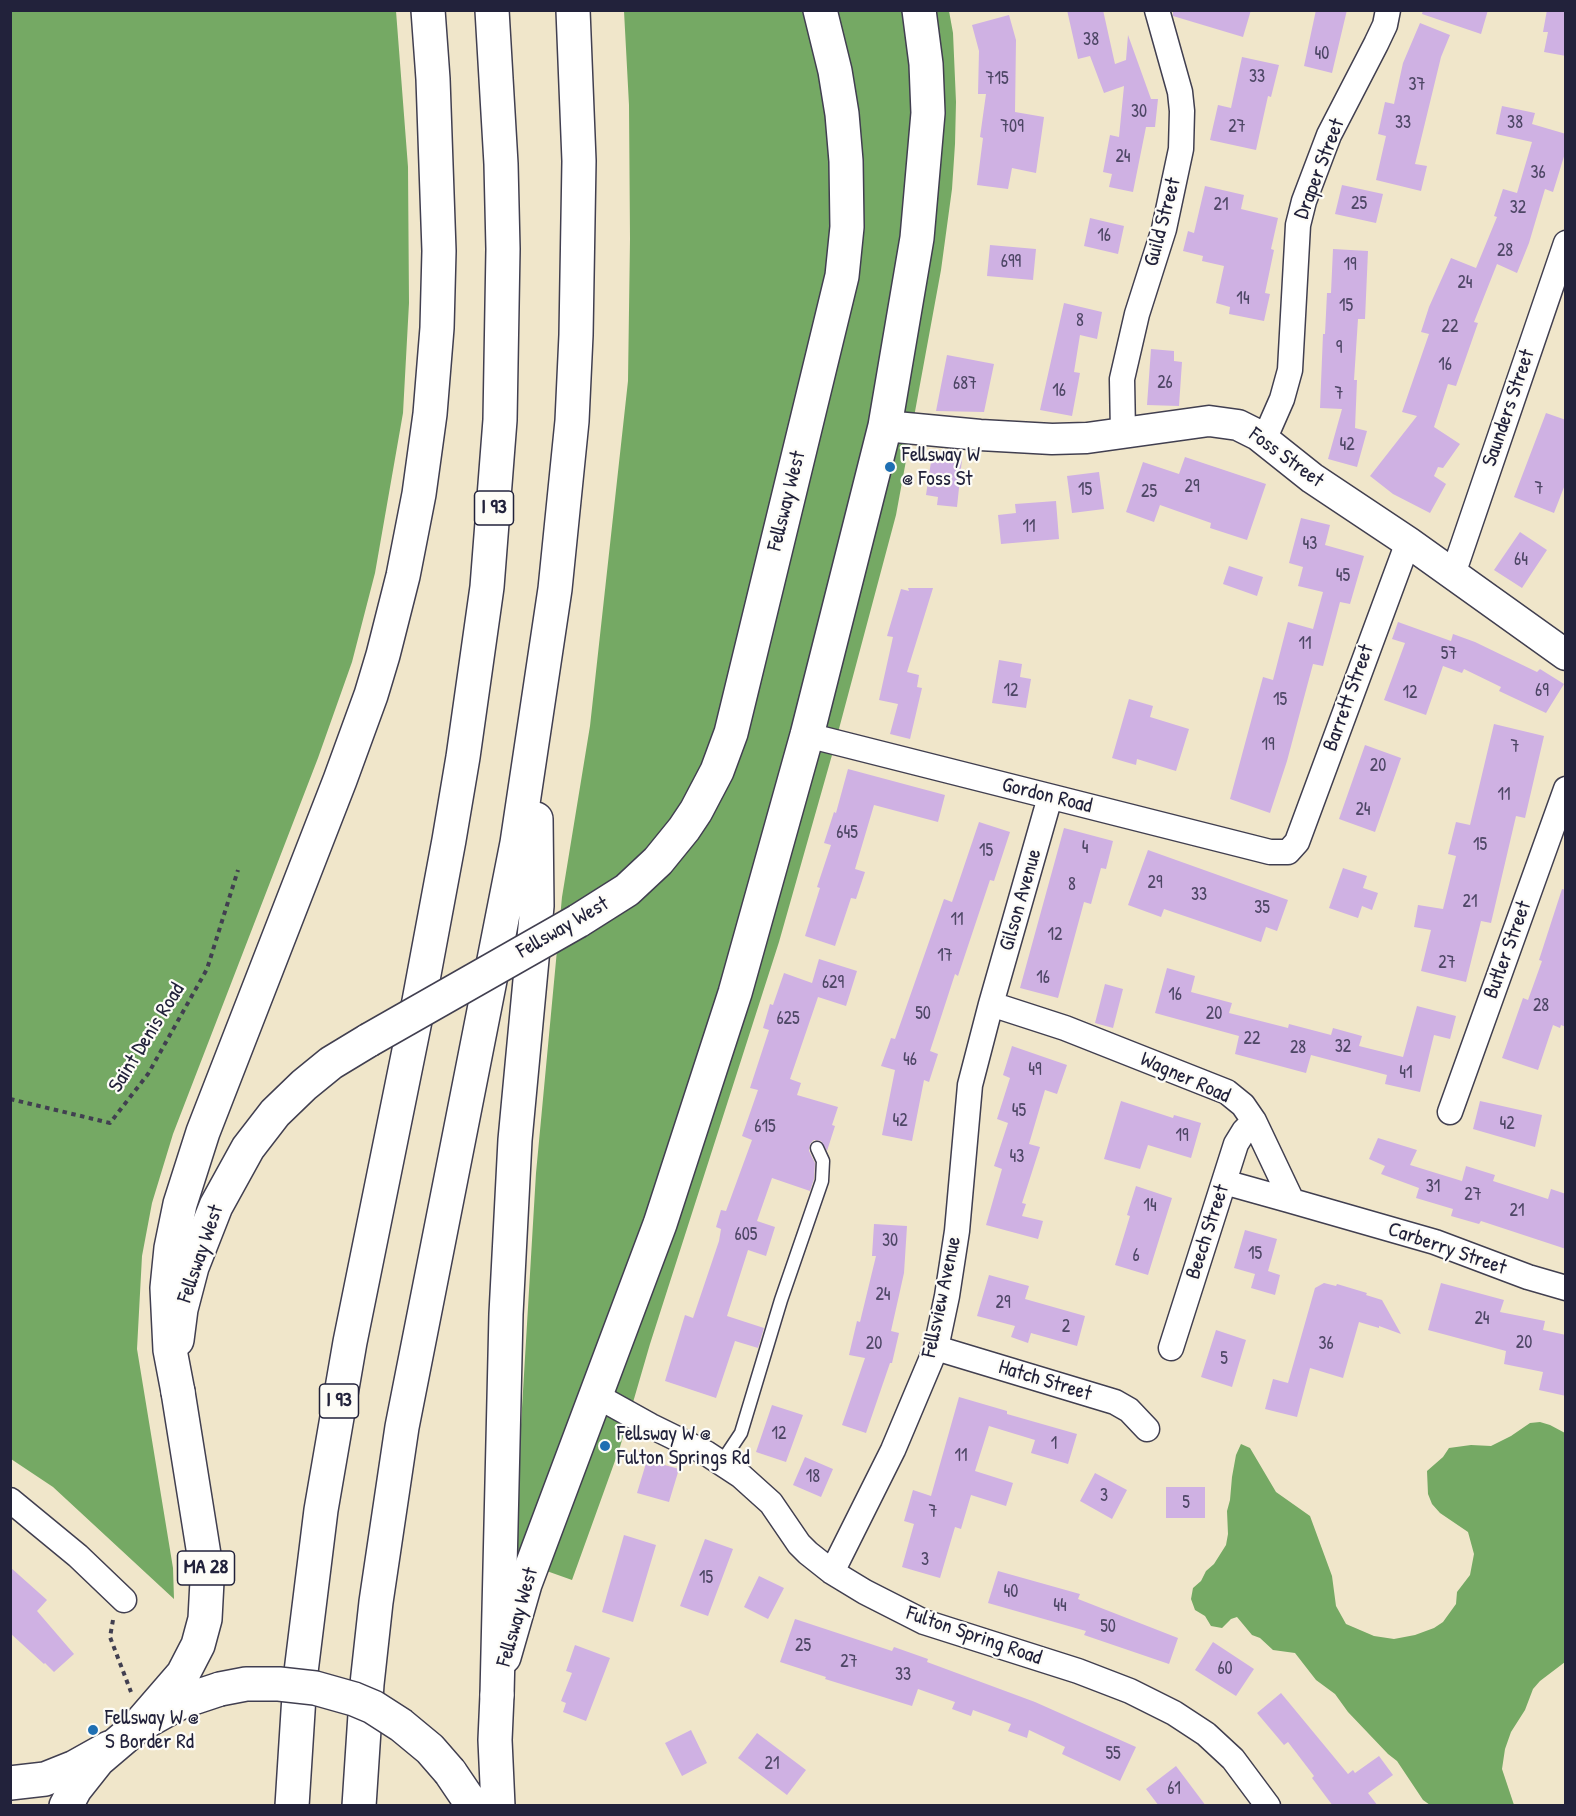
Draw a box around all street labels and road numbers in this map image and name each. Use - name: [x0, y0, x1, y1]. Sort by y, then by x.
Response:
- street label: Draper Street: [1289, 115, 1351, 223]
- street label: Guild Street: [1139, 175, 1187, 269]
- street label: Saunders Street: [1477, 346, 1541, 470]
- street label: Foss Street: [1244, 422, 1328, 494]
- street label: Fellsway West: [762, 449, 812, 553]
- road number: I 93: [474, 491, 514, 525]
- street label: Barrett Street: [1318, 641, 1380, 755]
- street label: Gordon Road: [999, 773, 1095, 819]
- street label: Gilson Avenue: [994, 846, 1048, 954]
- street label: Fellsway West: [513, 892, 613, 964]
- street label: Butler Street: [1479, 898, 1537, 1002]
- street label: Saint Denis Road: [103, 979, 191, 1097]
- street label: Wagner Road: [1136, 1047, 1234, 1109]
- street label: Beech Street: [1181, 1181, 1235, 1283]
- street label: Fellsway West: [173, 1202, 229, 1306]
- street label: Carberry Street: [1384, 1217, 1510, 1281]
- street label: Fellsview Avenue: [917, 1234, 967, 1360]
- street label: Hatch Street: [995, 1355, 1095, 1407]
- road number: I 93: [320, 1384, 358, 1418]
- road number: MA 28: [178, 1551, 234, 1585]
- street label: Fellsway West: [492, 1565, 544, 1669]
- street label: Fulton Spring Road: [903, 1601, 1045, 1671]

